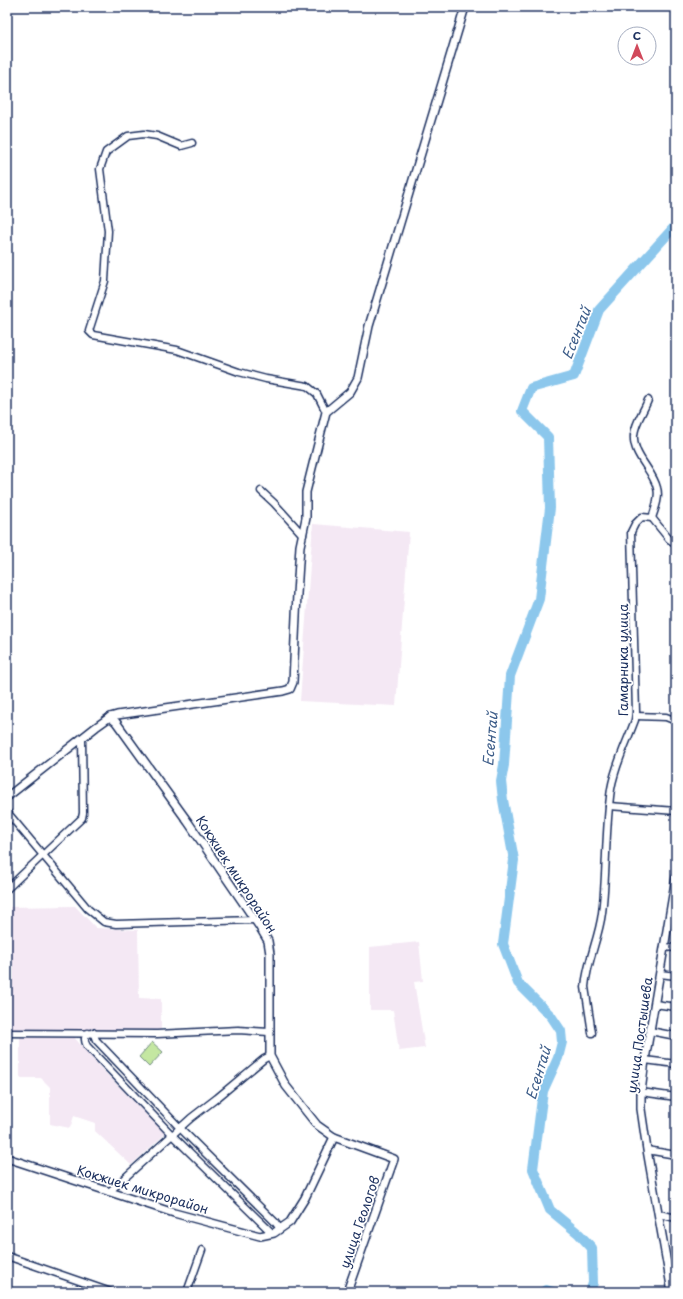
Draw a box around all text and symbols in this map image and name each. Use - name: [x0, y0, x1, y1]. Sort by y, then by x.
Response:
- north arrow: [617, 26, 657, 66]
- text: С: [633, 27, 641, 44]
- water label: Есентай: [556, 302, 597, 362]
- street label: Гамарника улица: [613, 603, 632, 716]
- water label: Есентай: [477, 709, 503, 767]
- street label: Кокжиек микрорайон: [192, 812, 282, 936]
- street label: улица Постышева: [621, 975, 657, 1094]
- water label: Есентай: [520, 1042, 556, 1102]
- street label: Кокжиек микрорайон: [75, 1160, 211, 1218]
- street label: улица Геологов: [334, 1173, 384, 1271]

